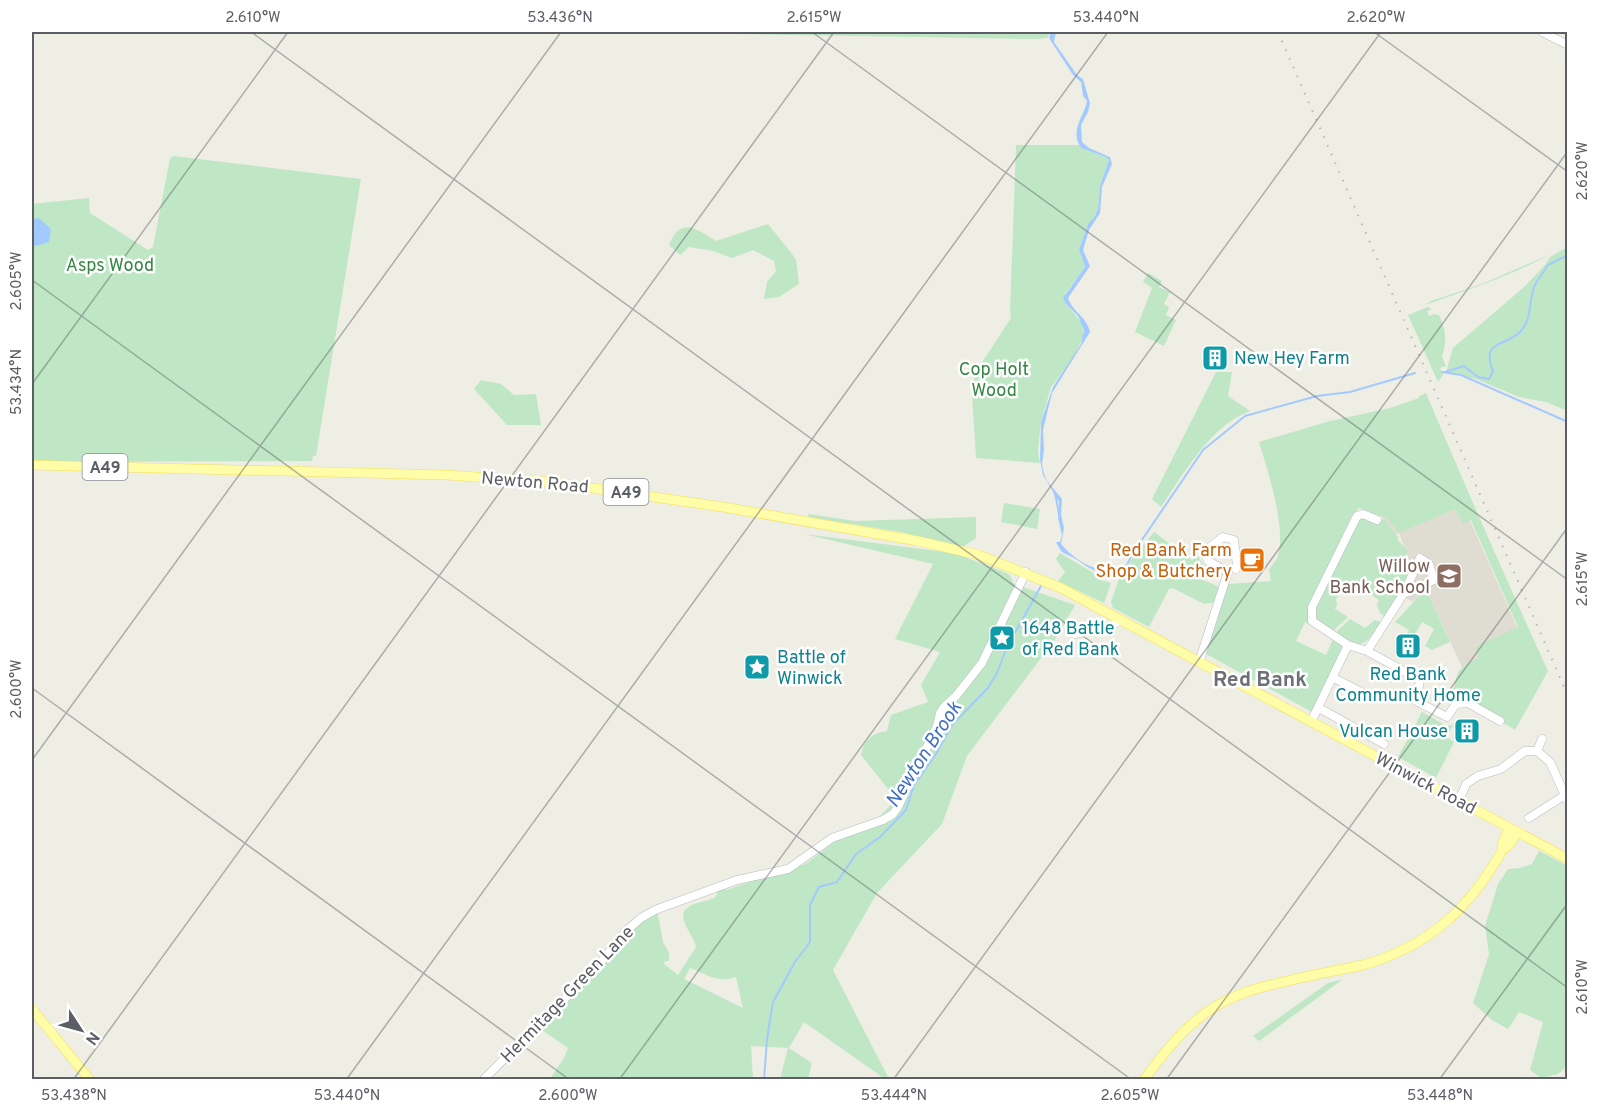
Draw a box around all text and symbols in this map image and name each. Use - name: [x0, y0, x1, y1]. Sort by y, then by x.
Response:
- text: 2.610°W: [225, 9, 281, 28]
- text: 53.436°N: [527, 9, 593, 28]
- text: 2.615°W: [786, 9, 842, 28]
- text: 53.440°N: [1073, 9, 1139, 28]
- text: 2.620°W: [1346, 9, 1406, 28]
- text: 2.620°W: [1574, 141, 1593, 201]
- text: 2.605°W: [8, 251, 27, 311]
- park label: Asps Wood: [66, 255, 154, 278]
- building icon: New Hey Farm: [1200, 343, 1230, 373]
- place label: New Hey Farm: [1234, 348, 1350, 371]
- text: 53.434°N: [8, 349, 27, 415]
- park label: Cop Holt Wood: [959, 359, 1029, 403]
- road number: A49: [82, 454, 128, 480]
- street label: Newton Road: [480, 467, 590, 500]
- road number: A49: [604, 479, 648, 505]
- place label: Red Bank Farm Shop & Butchery: [1096, 540, 1232, 584]
- cafe icon: Red Bank Farm Shop & Butchery: [1237, 545, 1267, 575]
- text: 2.615°W: [1574, 551, 1593, 607]
- place label: Willow Bank School: [1329, 556, 1430, 600]
- school or university icon: Willow Bank School: [1434, 561, 1464, 591]
- place label: 1648 Battle of Red Bank: [1022, 618, 1119, 662]
- place icon: 1648 Battle of Red Bank: [987, 623, 1017, 653]
- building icon: Red Bank Community Home: [1393, 631, 1423, 661]
- place label: Battle of Winwick: [777, 647, 846, 691]
- place icon: Battle of Winwick: [742, 652, 772, 682]
- text: 2.600°W: [8, 659, 27, 719]
- place label: Red Bank Community Home: [1335, 664, 1481, 708]
- district label: Red Bank: [1213, 667, 1307, 694]
- water label: Newton Brook: [881, 696, 969, 813]
- building icon: Vulcan House: [1452, 716, 1482, 746]
- place label: Vulcan House: [1339, 721, 1448, 744]
- street label: Winwick Road: [1371, 748, 1480, 821]
- street label: Hermitage Green Lane: [496, 921, 640, 1069]
- text: 2.610°W: [1574, 959, 1593, 1015]
- north arrow: [51, 1000, 111, 1060]
- text: N: [80, 1027, 103, 1048]
- text: 53.438°N: [41, 1087, 107, 1106]
- text: 53.440°N: [314, 1087, 380, 1106]
- text: 2.600°W: [538, 1087, 598, 1106]
- text: 53.444°N: [861, 1087, 927, 1106]
- text: 2.605°W: [1100, 1087, 1160, 1106]
- text: 53.448°N: [1407, 1087, 1473, 1106]

